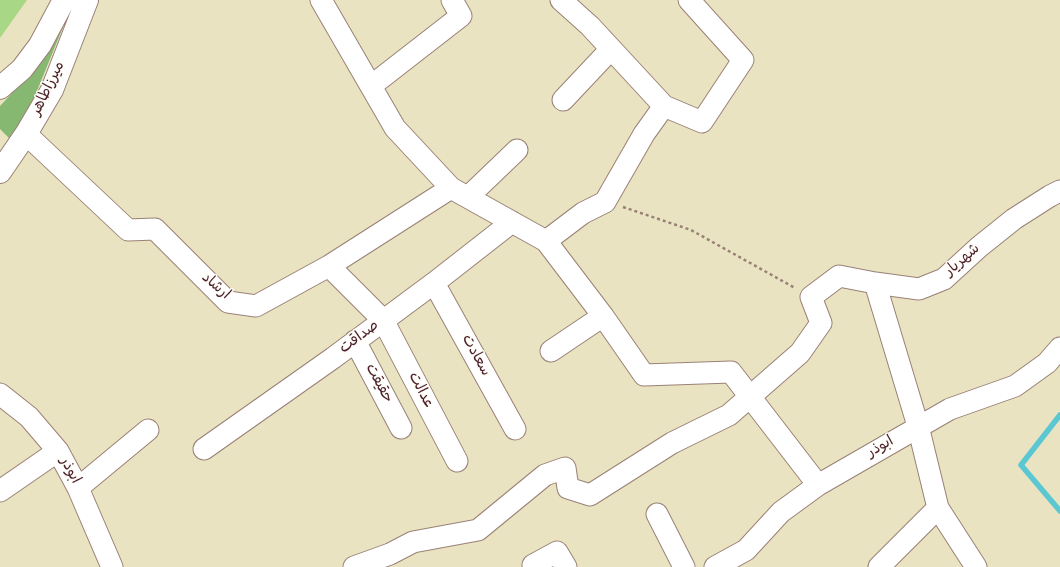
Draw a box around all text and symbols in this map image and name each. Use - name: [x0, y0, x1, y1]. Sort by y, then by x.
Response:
- street label: میرزاطاهر: [28, 59, 70, 119]
- street label: شهریار: [942, 241, 984, 281]
- street label: ارشاد: [197, 270, 233, 304]
- street label: صداقت: [337, 317, 383, 359]
- street label: سعادت: [456, 332, 494, 380]
- street label: حقیقت: [360, 361, 396, 407]
- street label: عدالت: [403, 370, 437, 412]
- street label: ابوذر: [864, 433, 898, 463]
- street label: ابوذر: [55, 454, 83, 488]

